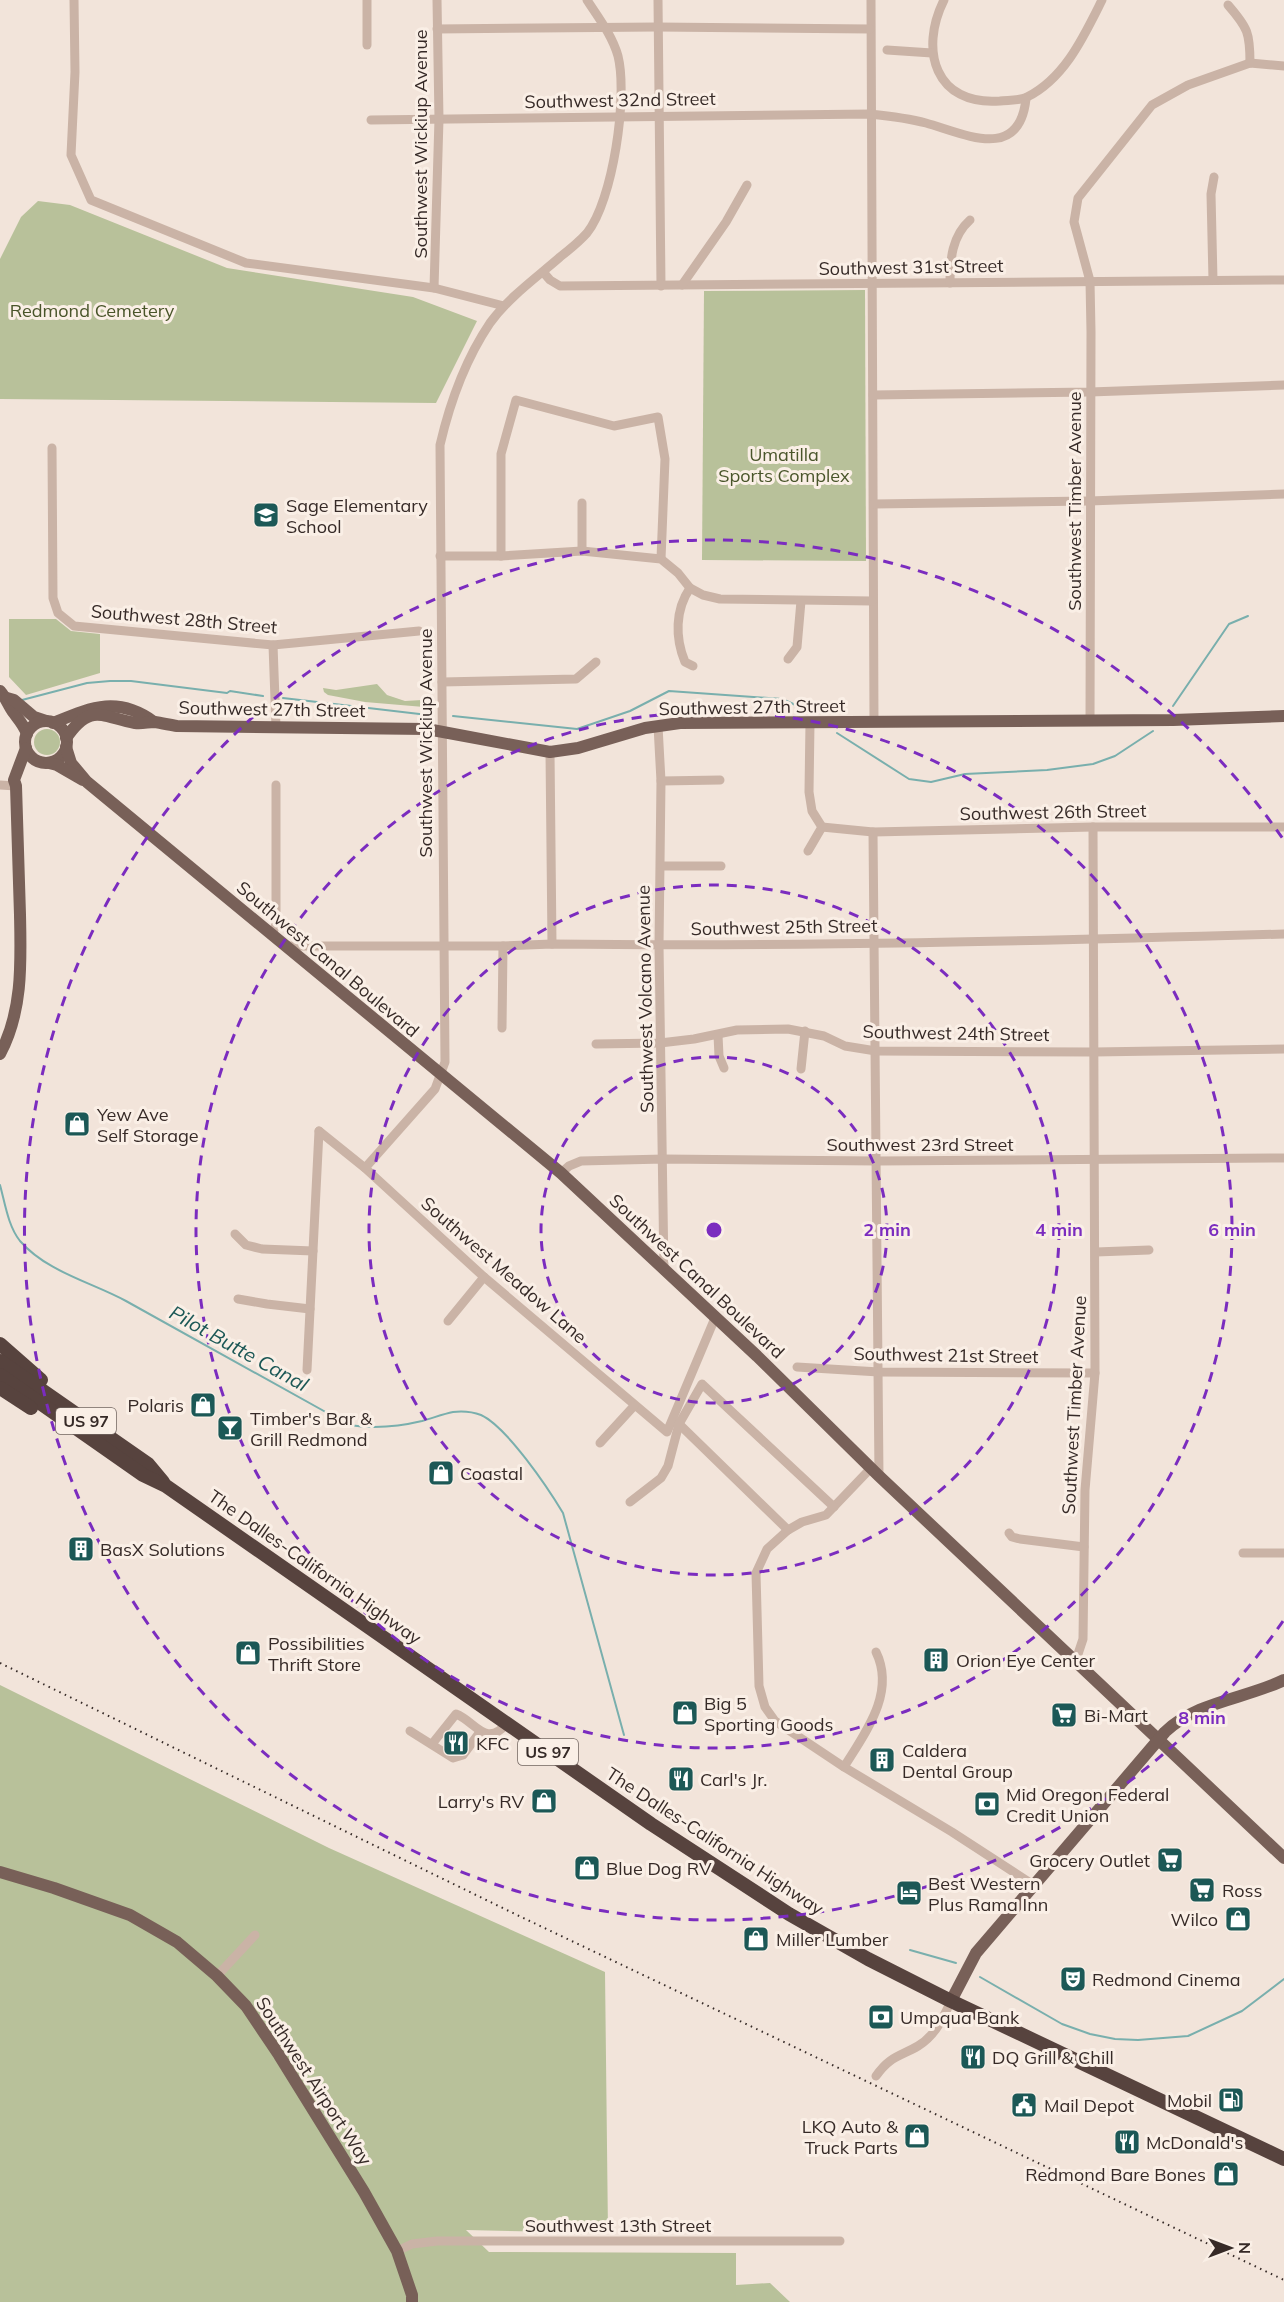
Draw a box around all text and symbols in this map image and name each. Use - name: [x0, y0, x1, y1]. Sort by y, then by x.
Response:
- street label: Southwest Wickiup Avenue: [409, 29, 432, 259]
- street label: Southwest 32nd Street: [524, 87, 716, 113]
- street label: Southwest 31st Street: [818, 254, 1004, 280]
- park label: Redmond Cemetery: [10, 299, 175, 322]
- street label: Southwest Timber Avenue: [1063, 391, 1086, 611]
- park label: Umatilla Sports Complex: [718, 443, 850, 487]
- place label: Sage Elementary School: [286, 494, 428, 538]
- school or university icon: Sage Elementary School: [251, 500, 281, 530]
- street label: Southwest 28th Street: [90, 599, 278, 639]
- street label: Southwest Wickiup Avenue: [414, 628, 437, 858]
- street label: Southwest 27th Street: [658, 694, 846, 720]
- street label: Southwest 27th Street: [178, 696, 366, 722]
- street label: Southwest 26th Street: [959, 799, 1147, 825]
- street label: Southwest Canal Boulevard: [232, 876, 424, 1042]
- street label: Southwest Volcano Avenue: [632, 885, 658, 1113]
- street label: Southwest 25th Street: [690, 914, 878, 940]
- street label: Southwest 24th Street: [862, 1020, 1050, 1046]
- place label: Yew Ave Self Storage: [96, 1103, 199, 1147]
- shop icon: Yew Ave Self Storage: [62, 1109, 92, 1139]
- street label: Southwest 23rd Street: [826, 1133, 1014, 1156]
- street label: Southwest Canal Boulevard: [605, 1189, 789, 1363]
- street label: Southwest Meadow Lane: [416, 1192, 592, 1348]
- text: 2 min: [863, 1218, 911, 1241]
- text: 4 min: [1035, 1218, 1083, 1241]
- text: 6 min: [1208, 1218, 1256, 1241]
- centre of rings: [704, 1220, 724, 1240]
- street label: Southwest Timber Avenue: [1057, 1295, 1091, 1515]
- water label: Pilot Butte Canal: [165, 1300, 313, 1397]
- street label: Southwest 21st Street: [853, 1342, 1039, 1368]
- shop icon: Polaris: [188, 1390, 218, 1420]
- place label: Polaris: [128, 1394, 184, 1417]
- place label: Timber's Bar & Grill Redmond: [250, 1407, 373, 1451]
- road number: US 97: [56, 1408, 116, 1434]
- bar icon: Timber's Bar & Grill Redmond: [215, 1413, 245, 1443]
- shop icon: Coastal: [426, 1458, 456, 1488]
- place label: Coastal: [460, 1462, 523, 1485]
- street label: The Dalles-California Highway: [204, 1485, 426, 1650]
- building icon: BasX Solutions: [66, 1534, 96, 1564]
- place label: BasX Solutions: [100, 1538, 225, 1561]
- place label: Possibilities Thrift Store: [268, 1632, 365, 1676]
- shop icon: Possibilities Thrift Store: [233, 1638, 263, 1668]
- building icon: Orion Eye Center: [921, 1645, 951, 1675]
- place label: Orion Eye Center: [956, 1649, 1096, 1672]
- place label: Big 5 Sporting Goods: [704, 1692, 833, 1736]
- shop icon: Big 5 Sporting Goods: [670, 1698, 700, 1728]
- supermarket icon: Bi-Mart: [1049, 1700, 1079, 1730]
- place label: Bi-Mart: [1084, 1704, 1148, 1727]
- text: 8 min: [1178, 1706, 1226, 1729]
- restaurant icon: KFC: [441, 1728, 471, 1758]
- place label: KFC: [476, 1732, 510, 1755]
- road number: US 97: [518, 1739, 578, 1765]
- place label: Caldera Dental Group: [902, 1739, 1013, 1783]
- building icon: Caldera Dental Group: [867, 1745, 897, 1775]
- street label: The Dalles-California Highway: [602, 1762, 828, 1920]
- restaurant icon: Carl's Jr.: [666, 1764, 696, 1794]
- place label: Carl's Jr.: [700, 1768, 767, 1791]
- place label: Mid Oregon Federal Credit Union: [1006, 1783, 1169, 1827]
- shop icon: Larry's RV: [529, 1786, 559, 1816]
- bank icon: Mid Oregon Federal Credit Union: [972, 1789, 1002, 1819]
- place label: Larry's RV: [438, 1790, 524, 1813]
- supermarket icon: Grocery Outlet: [1155, 1845, 1185, 1875]
- place label: Grocery Outlet: [1029, 1849, 1150, 1872]
- shop icon: Blue Dog RV: [572, 1853, 602, 1883]
- place label: Blue Dog RV: [606, 1857, 712, 1880]
- place label: Best Western Plus Rama Inn: [928, 1872, 1048, 1916]
- supermarket icon: Ross: [1187, 1875, 1217, 1905]
- hotel icon: Best Western Plus Rama Inn: [894, 1878, 924, 1908]
- place label: Ross: [1222, 1879, 1262, 1902]
- shop icon: Wilco: [1223, 1904, 1253, 1934]
- place label: Wilco: [1170, 1908, 1218, 1931]
- shop icon: Miller Lumber: [741, 1924, 771, 1954]
- place label: Miller Lumber: [776, 1928, 889, 1951]
- theatre icon: Redmond Cinema: [1058, 1964, 1088, 1994]
- place label: Redmond Cinema: [1092, 1968, 1241, 1991]
- street label: Southwest Airport Way: [251, 1992, 377, 2170]
- bank icon: Umpqua Bank: [866, 2002, 896, 2032]
- place label: Umpqua Bank: [900, 2006, 1020, 2029]
- restaurant icon: DQ Grill & Chill: [958, 2042, 988, 2072]
- place label: DQ Grill & Chill: [992, 2046, 1114, 2069]
- fuel station icon: Mobil: [1216, 2085, 1246, 2115]
- place label: Mobil: [1167, 2089, 1212, 2112]
- public building icon: Mail Depot: [1009, 2090, 1039, 2120]
- place label: Mail Depot: [1044, 2094, 1134, 2117]
- place label: LKQ Auto & Truck Parts: [802, 2115, 899, 2159]
- shop icon: LKQ Auto & Truck Parts: [902, 2121, 932, 2151]
- restaurant icon: McDonald's: [1112, 2127, 1142, 2157]
- place label: McDonald's: [1146, 2131, 1243, 2154]
- shop icon: Redmond Bare Bones: [1211, 2159, 1241, 2189]
- place label: Redmond Bare Bones: [1025, 2163, 1206, 2186]
- street label: Southwest 13th Street: [525, 2214, 711, 2237]
- north arrow: [1200, 2218, 1260, 2278]
- text: N: [1235, 2242, 1255, 2254]

